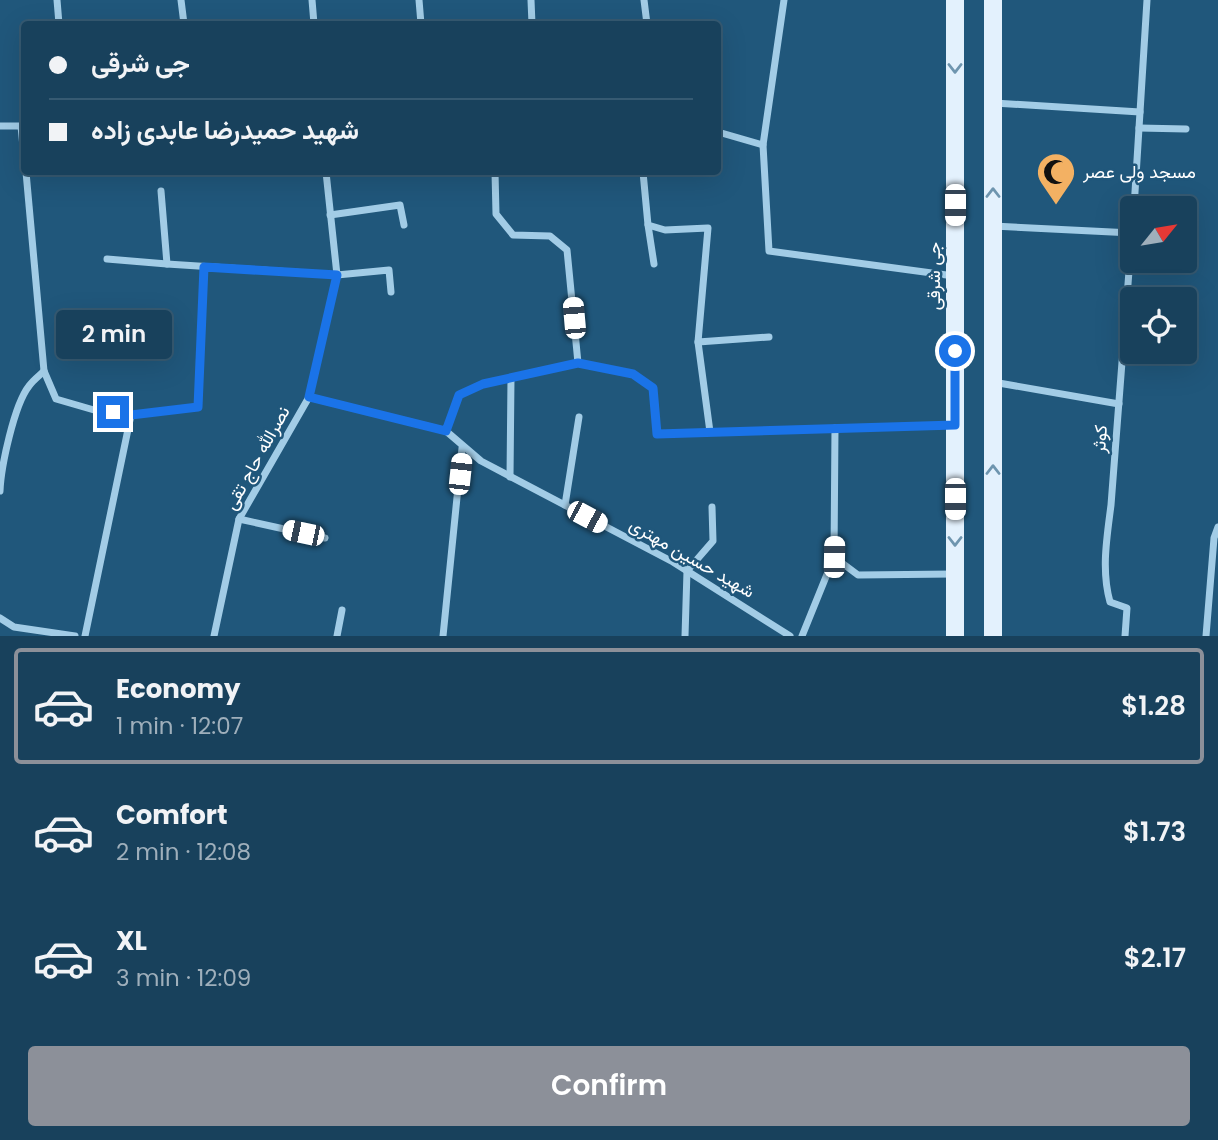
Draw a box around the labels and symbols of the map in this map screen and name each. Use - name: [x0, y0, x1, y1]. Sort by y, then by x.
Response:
- one-way arrow: [947, 63, 963, 74]
- mosque icon: مسجد ولی عصر: [1035, 151, 1077, 206]
- place label: مسجد ولی عصر: [1082, 159, 1196, 184]
- car: [945, 184, 966, 226]
- one-way arrow: [985, 188, 1001, 198]
- north arrow: [1120, 196, 1197, 273]
- street label: جی شرقی: [921, 242, 946, 310]
- car: [562, 296, 587, 340]
- callout: 2 min: [55, 310, 171, 360]
- route start: [939, 335, 971, 367]
- route end: [97, 396, 129, 428]
- street label: نصرالله حاج تقی: [218, 401, 295, 514]
- street label: کوثر: [1086, 424, 1113, 455]
- car: [448, 452, 473, 496]
- one-way arrow: [985, 464, 1001, 475]
- car: [945, 478, 966, 520]
- car: [564, 498, 611, 536]
- street label: شهید حسین مهتری: [625, 512, 760, 604]
- car: [281, 518, 326, 548]
- car: [824, 536, 845, 578]
- one-way arrow: [947, 536, 963, 546]

